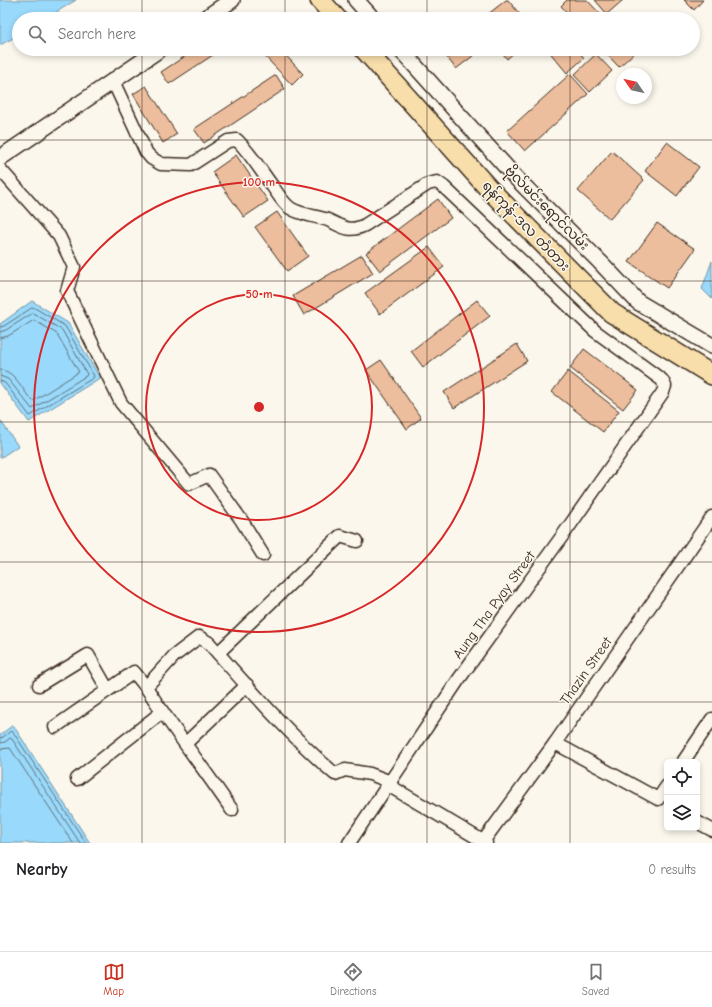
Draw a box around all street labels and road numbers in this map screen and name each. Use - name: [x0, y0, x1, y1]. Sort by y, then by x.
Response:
- street label: ဗိုလ်မင်းရောင်လမ်း: [499, 161, 594, 256]
- street label: ရန်ကုန်-ဒလ တံတား: [476, 176, 575, 277]
- street label: Aung Tha Pyay Street: [449, 547, 539, 662]
- street label: Thazin Street: [556, 633, 616, 708]

